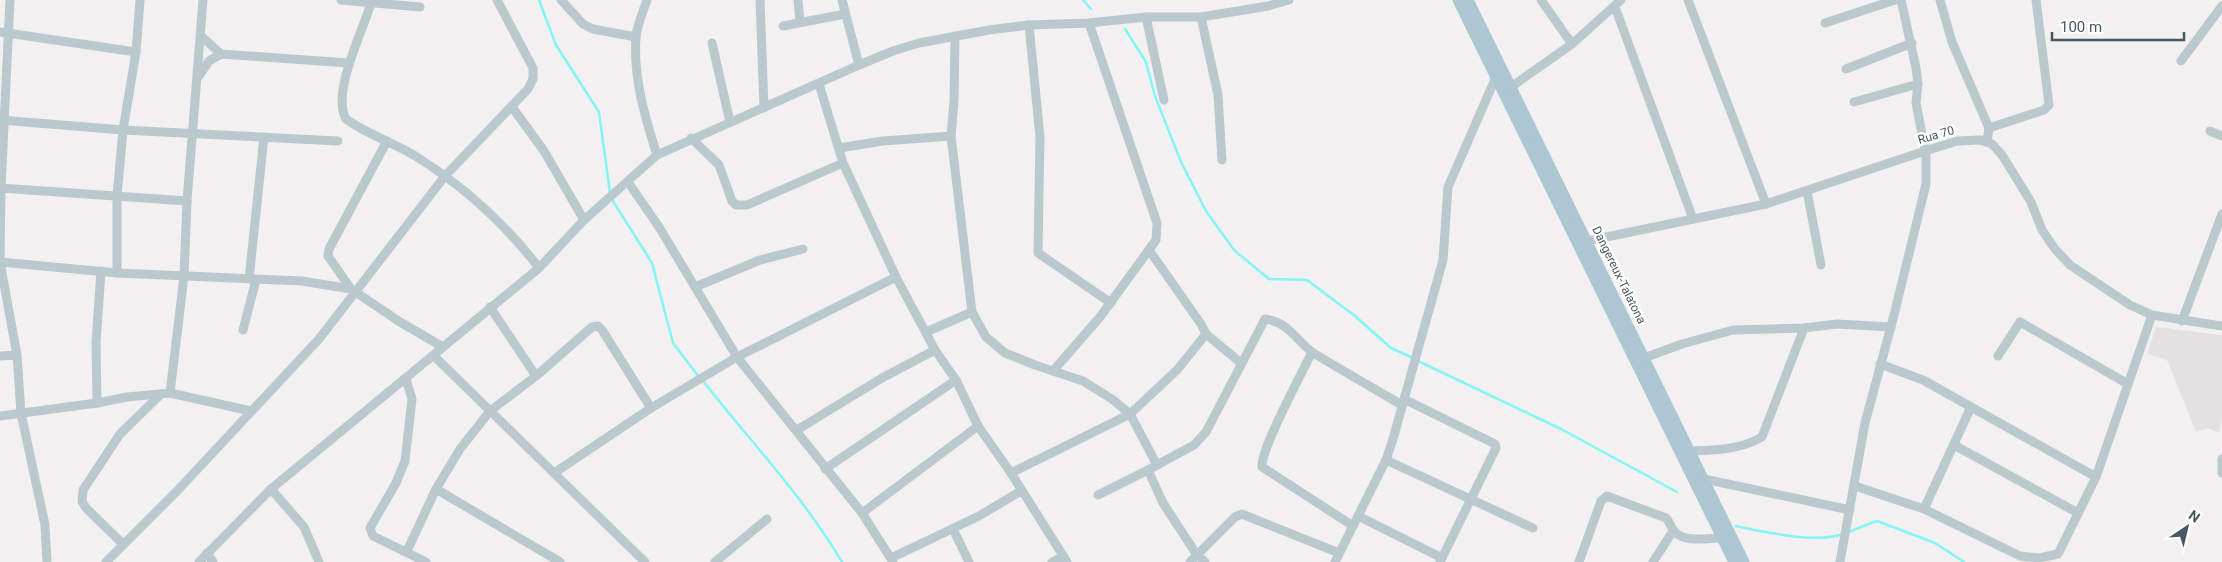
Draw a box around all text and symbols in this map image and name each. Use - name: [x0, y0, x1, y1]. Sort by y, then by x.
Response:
- scale bar: [2052, 10, 2184, 42]
- text: 100 m: [2060, 18, 2102, 36]
- street label: Rua 70: [1916, 123, 1956, 147]
- street label: Dangereux-Talatona: [1589, 224, 1649, 326]
- north arrow: [2162, 502, 2212, 552]
- text: N: [2186, 507, 2203, 526]

